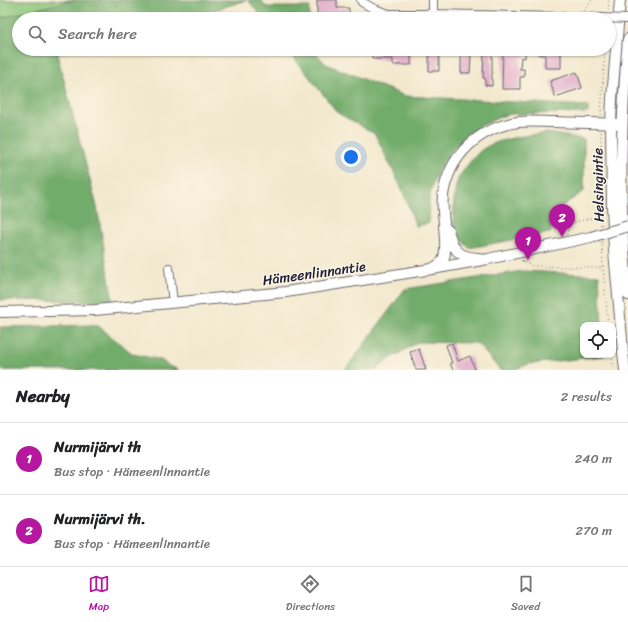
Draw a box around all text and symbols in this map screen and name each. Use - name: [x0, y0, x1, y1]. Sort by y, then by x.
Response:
- search box: [12, 12, 616, 56]
- text: Search here: [58, 21, 137, 47]
- icon: search: [26, 23, 48, 45]
- your location: [341, 147, 361, 167]
- street label: Helsingintie: [585, 148, 612, 222]
- pin: 2: [549, 204, 575, 237]
- pin: 1: [515, 227, 541, 260]
- street label: Hämeenlinnantie: [261, 254, 368, 293]
- map controls: [580, 322, 616, 358]
- button: locate: [580, 322, 616, 358]
- text: Nearby: [16, 381, 70, 411]
- text: 2 results: [561, 385, 612, 408]
- text: Nurmijärvi th: [54, 434, 141, 460]
- text: 1: [26, 447, 32, 470]
- text: 240 m: [575, 447, 612, 470]
- text: Bus stop · Hämeenlinnantie: [54, 460, 210, 483]
- text: Nurmijärvi th.: [54, 506, 146, 532]
- text: 2: [25, 519, 33, 542]
- text: 270 m: [575, 519, 612, 542]
- text: Bus stop · Hämeenlinnantie: [54, 532, 210, 555]
- tab: Map: [88, 573, 110, 616]
- tab: Directions: [286, 573, 335, 616]
- tab: Saved: [511, 573, 540, 616]

